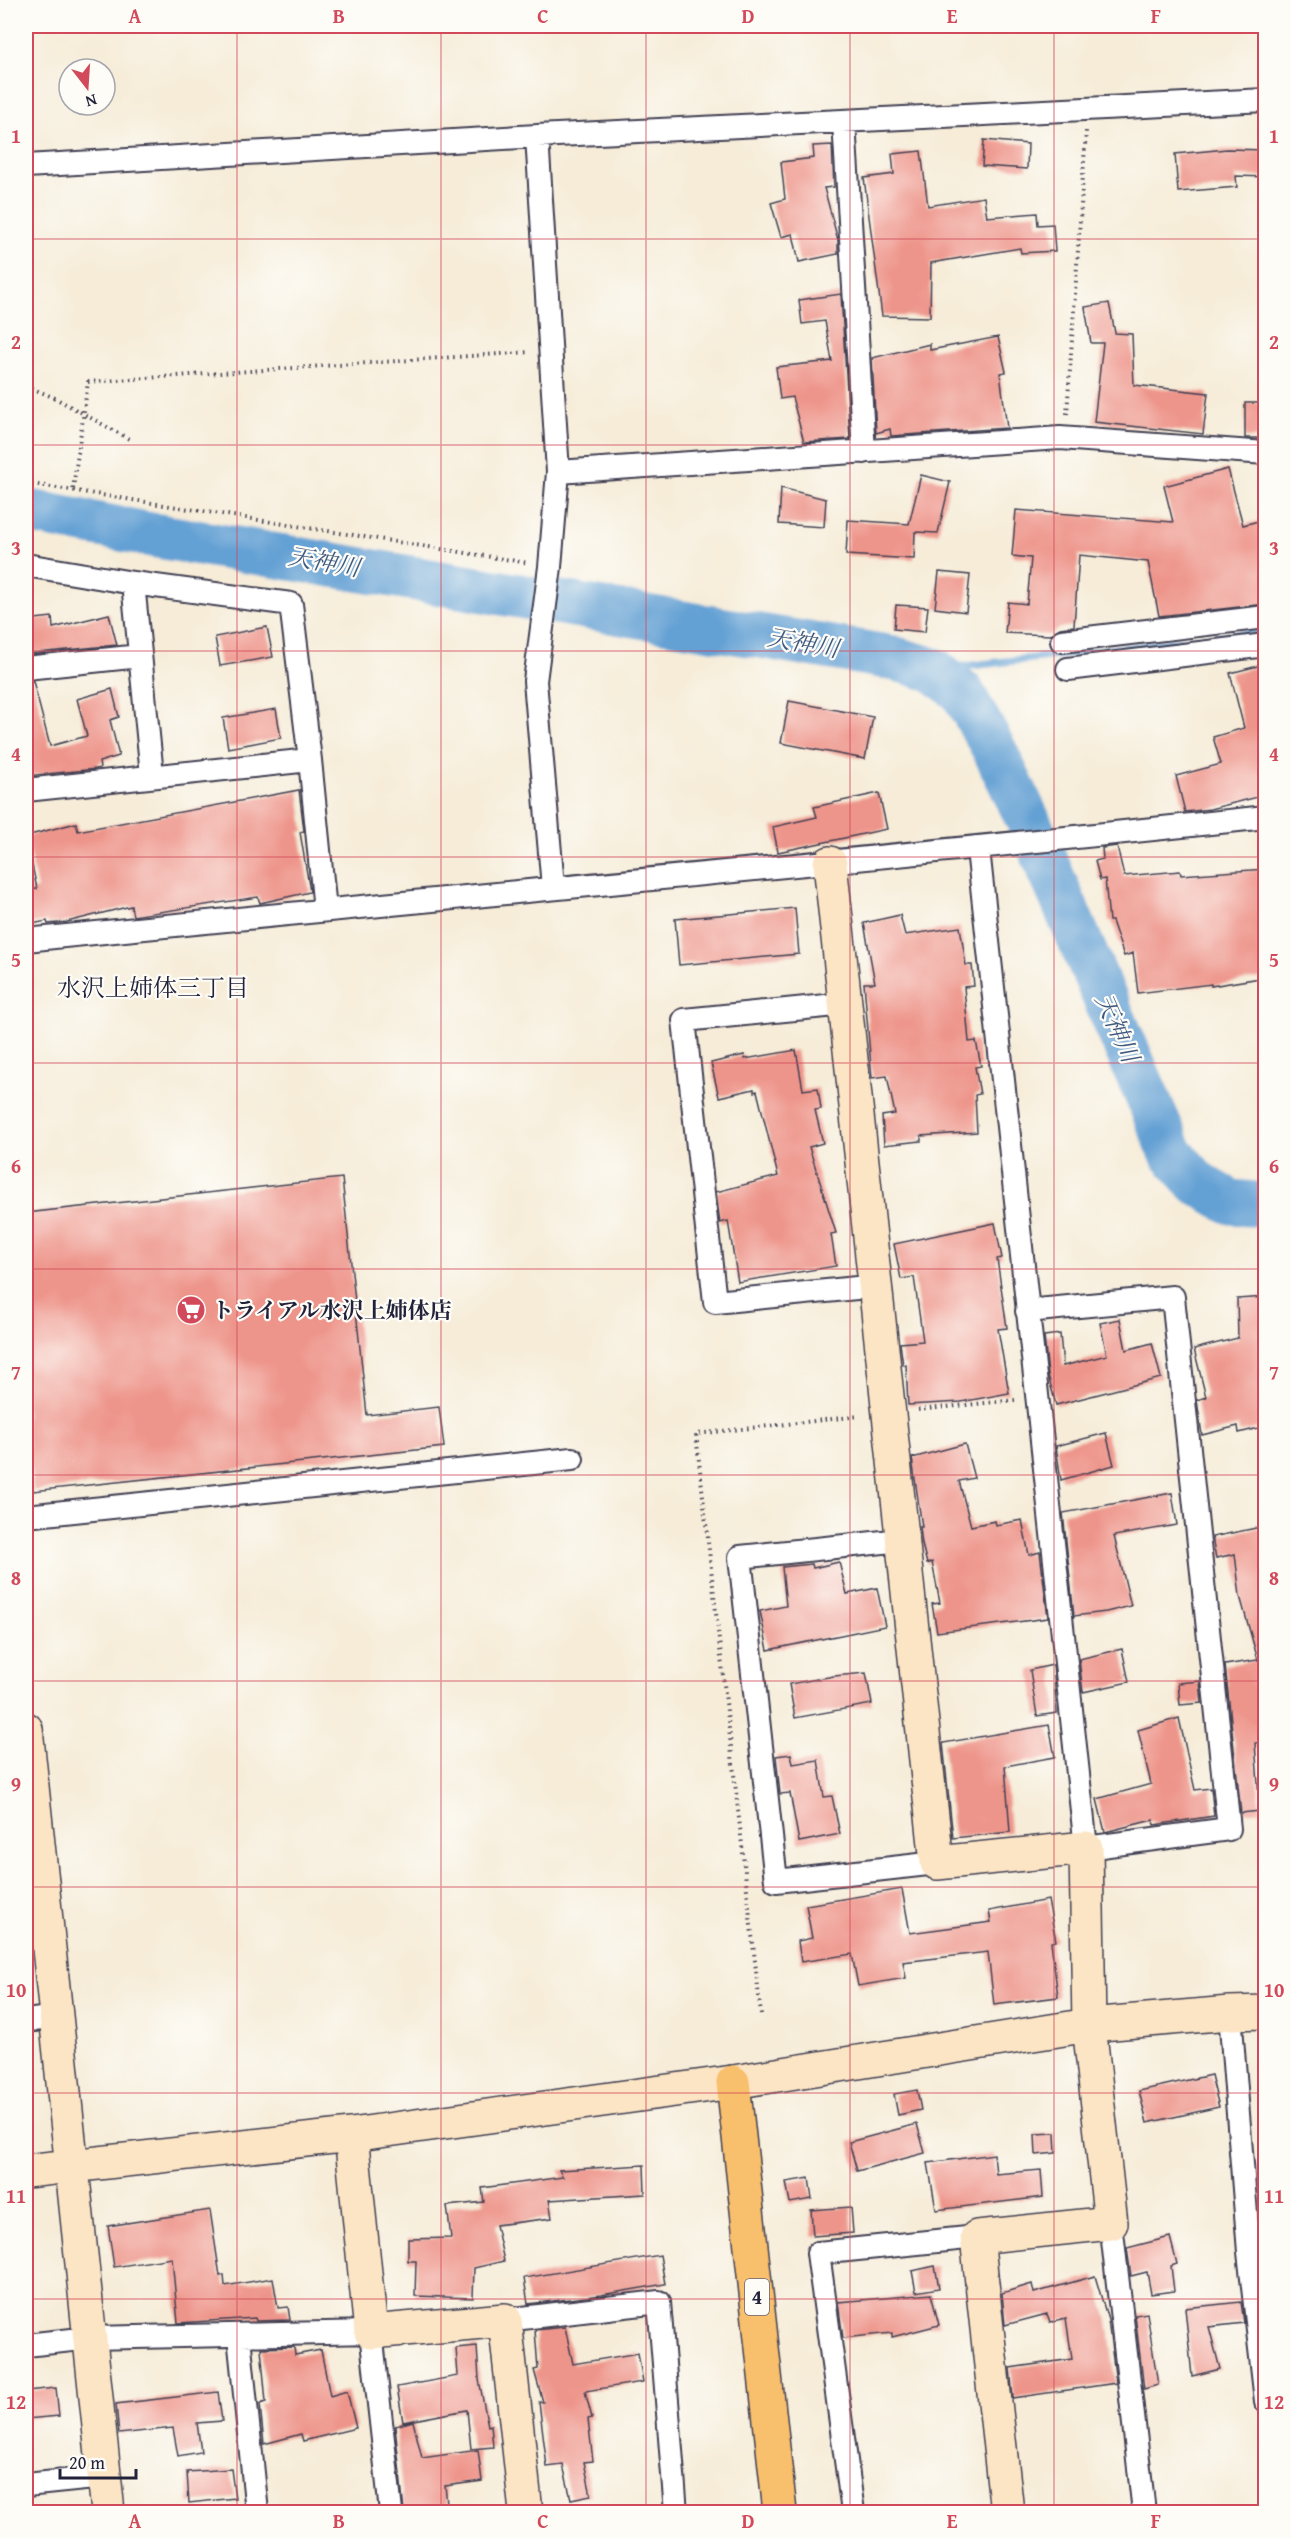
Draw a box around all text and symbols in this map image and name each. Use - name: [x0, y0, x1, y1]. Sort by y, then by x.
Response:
- text: A: [129, 1, 142, 30]
- text: B: [333, 1, 345, 30]
- text: C: [537, 1, 549, 30]
- text: D: [741, 1, 755, 30]
- text: E: [947, 1, 958, 30]
- text: F: [1151, 1, 1161, 30]
- north arrow: [57, 57, 117, 117]
- text: N: [82, 88, 100, 114]
- text: 1: [11, 121, 21, 150]
- text: 1: [1269, 121, 1279, 150]
- text: 2: [11, 327, 21, 356]
- text: 2: [1269, 327, 1279, 356]
- text: 3: [11, 533, 21, 562]
- text: 3: [1269, 533, 1279, 562]
- water label: 天神川: [286, 538, 366, 586]
- water label: 天神川: [765, 619, 845, 667]
- text: 4: [11, 739, 21, 768]
- text: 4: [1269, 739, 1279, 768]
- text: 5: [11, 945, 21, 974]
- text: 5: [1269, 945, 1279, 974]
- district label: 水沢上姉体三丁目: [57, 970, 249, 1005]
- water label: 天神川: [1087, 988, 1149, 1071]
- text: 6: [11, 1151, 21, 1180]
- text: 6: [1269, 1151, 1279, 1180]
- supermarket icon: トライアル水沢上姉体店: [175, 1294, 207, 1326]
- place label: トライアル水沢上姉体店: [212, 1294, 452, 1326]
- text: 7: [11, 1357, 21, 1386]
- text: 7: [1269, 1357, 1279, 1386]
- text: 8: [11, 1563, 21, 1592]
- text: 8: [1269, 1563, 1279, 1592]
- text: 9: [11, 1769, 21, 1798]
- text: 9: [1269, 1769, 1279, 1798]
- text: 10: [6, 1975, 26, 2004]
- text: 10: [1264, 1975, 1284, 2004]
- text: 11: [6, 2181, 26, 2210]
- text: 11: [1264, 2181, 1284, 2210]
- road number: 4: [745, 2279, 769, 2315]
- text: 12: [6, 2387, 26, 2416]
- text: 12: [1264, 2387, 1284, 2416]
- scale bar: [60, 2442, 136, 2480]
- text: 20 m: [69, 2449, 105, 2476]
- text: A: [129, 2506, 142, 2535]
- text: B: [333, 2506, 345, 2535]
- text: C: [537, 2506, 549, 2535]
- text: D: [741, 2506, 755, 2535]
- text: E: [947, 2506, 958, 2535]
- text: F: [1151, 2506, 1161, 2535]

